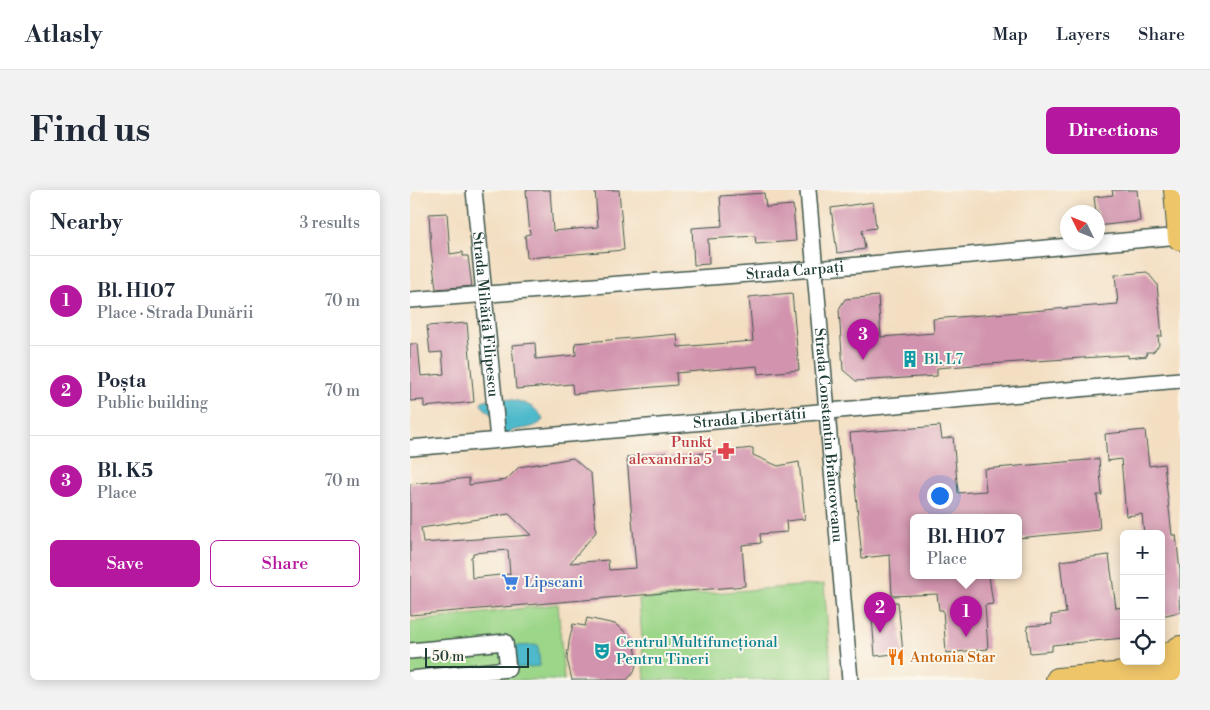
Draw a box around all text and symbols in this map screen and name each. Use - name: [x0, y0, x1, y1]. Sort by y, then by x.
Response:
- text: Atlasly: [25, 20, 102, 50]
- text: Map: [993, 23, 1028, 46]
- text: Layers: [1056, 23, 1110, 46]
- text: Share: [1138, 23, 1185, 46]
- button: Directions: [1046, 107, 1180, 154]
- text: Find us: [30, 109, 150, 152]
- north arrow: [1060, 205, 1105, 250]
- text: Nearby: [50, 210, 123, 236]
- text: 3 results: [299, 213, 360, 233]
- street label: Strada Mihăiță Filipescu: [469, 231, 503, 398]
- street label: Strada Carpați: [745, 257, 845, 284]
- text: Bl. H107: [97, 279, 175, 303]
- text: 1: [62, 291, 70, 311]
- text: 70 m: [324, 291, 360, 311]
- text: Place · Strada Dunării: [97, 303, 253, 323]
- pin: 3: [847, 319, 879, 360]
- street label: Strada Constantin Brâncoveanu: [810, 327, 848, 544]
- building icon: Bl. L7: [900, 349, 920, 369]
- place label: Bl. L7: [923, 350, 963, 369]
- text: Poșta: [97, 369, 146, 393]
- text: 2: [61, 381, 71, 401]
- text: 70 m: [324, 381, 360, 401]
- text: Public building: [97, 393, 208, 413]
- street label: Strada Libertății: [692, 404, 807, 432]
- place label: Punkt alexandria 5: [629, 433, 713, 469]
- pharmacy icon: Punkt alexandria 5: [716, 441, 736, 461]
- text: Bl. K5: [97, 459, 153, 483]
- text: 3: [61, 471, 71, 491]
- text: 70 m: [324, 471, 360, 491]
- text: Place: [97, 483, 137, 503]
- your location: [927, 483, 953, 509]
- popup: [910, 514, 1022, 579]
- text: Bl. H107: [927, 525, 1005, 549]
- map controls: [1120, 530, 1165, 665]
- button: +: [1120, 530, 1165, 575]
- button: Save: [50, 540, 200, 587]
- button: Share: [210, 540, 360, 587]
- text: Place: [927, 549, 967, 569]
- supermarket icon: Lipscani: [500, 572, 520, 592]
- place label: Lipscani: [524, 573, 583, 592]
- button: −: [1120, 575, 1165, 620]
- pin: 2: [864, 592, 896, 633]
- pin: 1: [950, 596, 982, 637]
- button: locate: [1120, 620, 1165, 665]
- place label: Centrul Multifuncțional Pentru Tineri: [616, 633, 778, 669]
- theatre icon: Centrul Multifuncțional Pentru Tineri: [592, 641, 612, 661]
- scale bar: [425, 645, 529, 668]
- restaurant icon: Antonia Star: [886, 647, 906, 667]
- text: 50 m: [432, 648, 464, 666]
- place label: Antonia Star: [909, 648, 996, 667]

